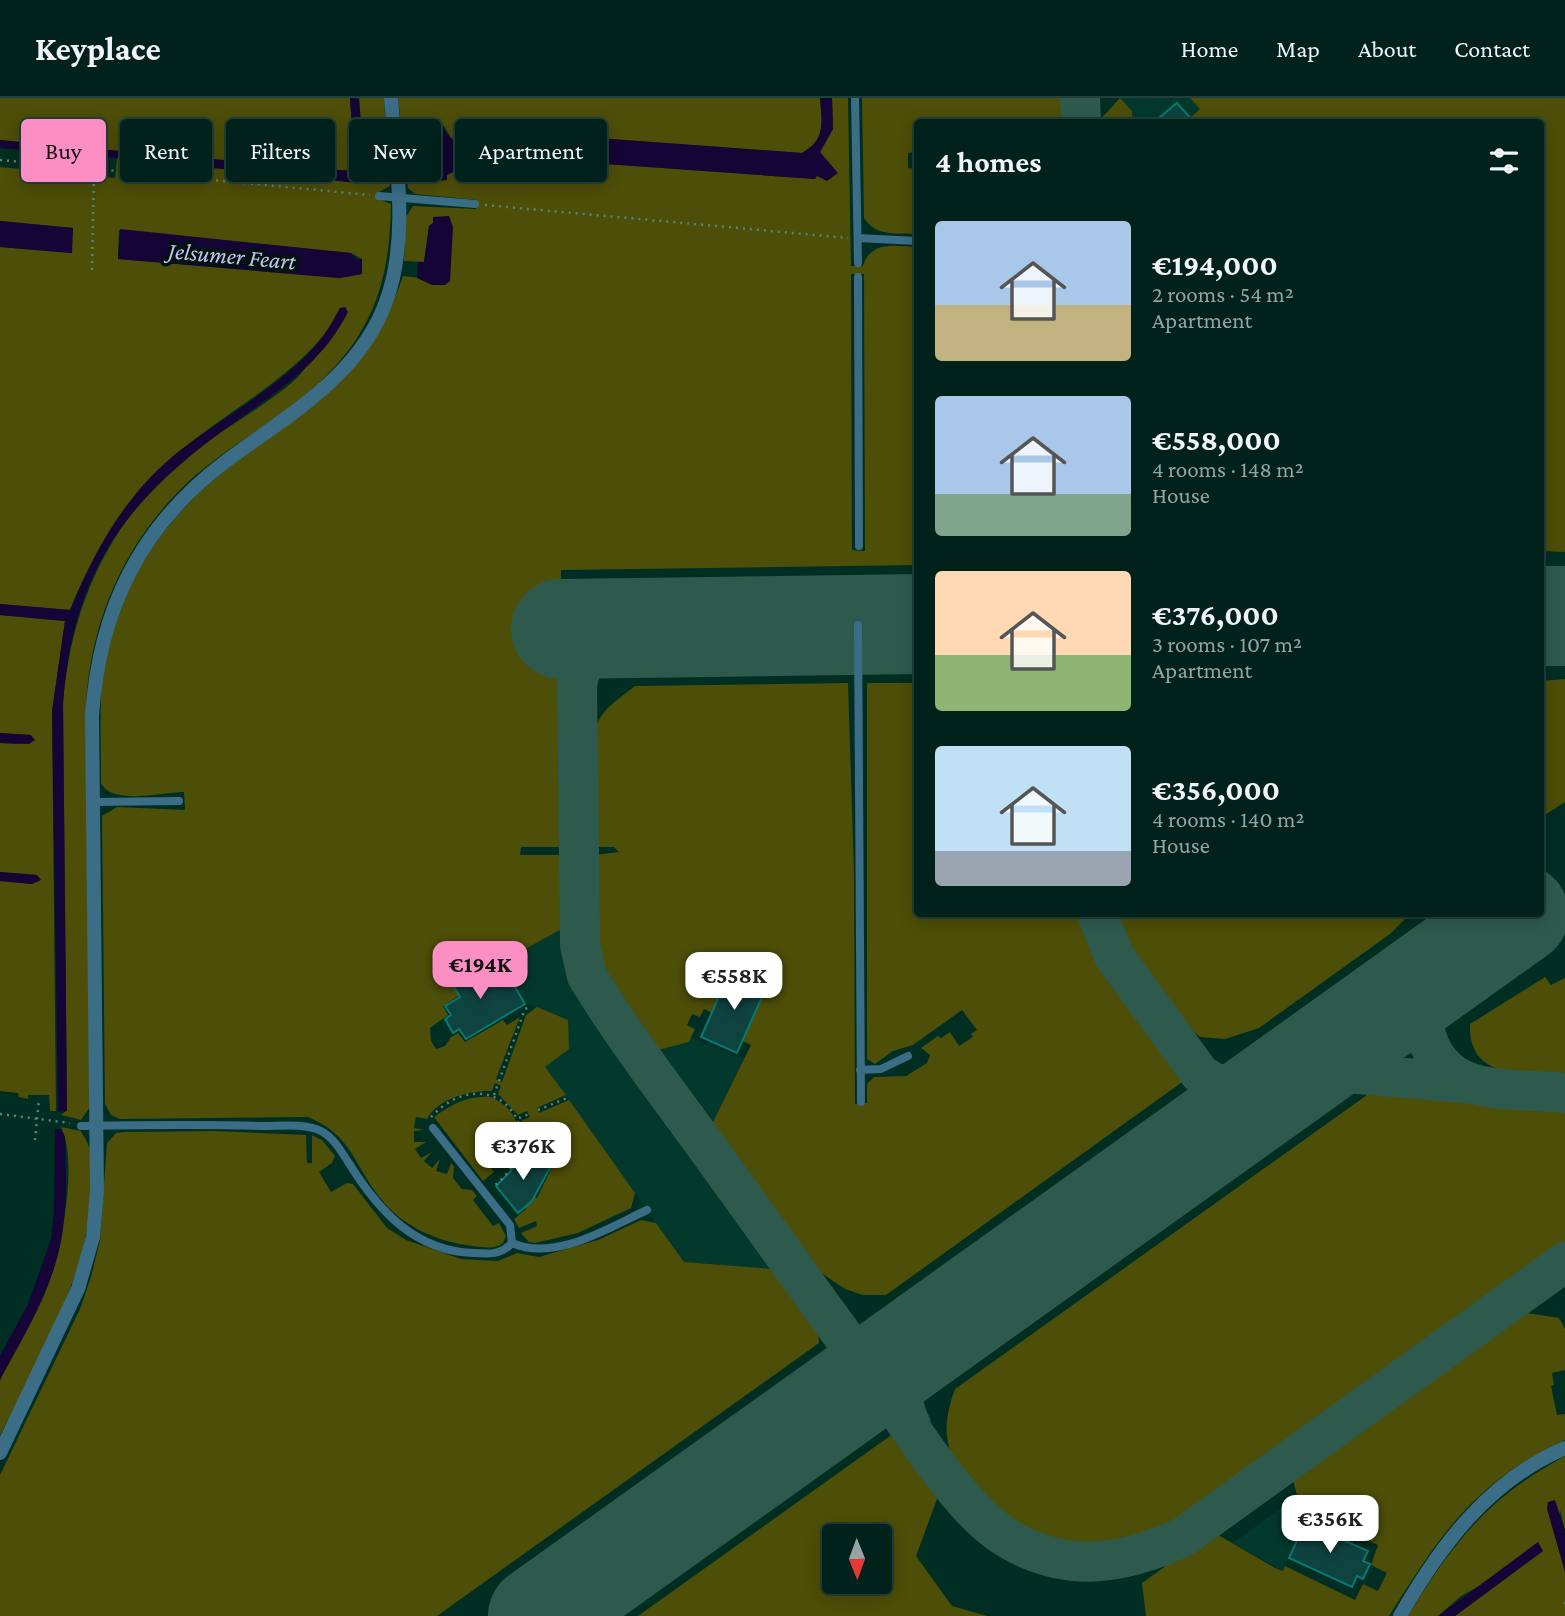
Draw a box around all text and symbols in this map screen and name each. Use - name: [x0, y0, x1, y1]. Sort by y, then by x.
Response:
- text: Keyplace: [35, 30, 161, 67]
- text: Home: [1181, 35, 1238, 62]
- text: Map: [1276, 35, 1320, 62]
- text: About: [1358, 35, 1416, 62]
- text: Contact: [1454, 35, 1530, 62]
- chip: Buy: [21, 119, 106, 182]
- chip: Rent: [120, 119, 212, 182]
- chip: Filters: [226, 119, 335, 182]
- chip: New: [349, 119, 441, 182]
- chip: Apartment: [455, 119, 607, 182]
- icon: filters: [1485, 142, 1523, 180]
- text: 4 homes: [935, 145, 1041, 178]
- water label: Jelsumer Feart: [163, 236, 298, 275]
- text: €194,000: [1152, 248, 1278, 281]
- icon: home: [991, 249, 1075, 333]
- text: 2 rooms · 54 m²: [1152, 281, 1294, 307]
- text: Apartment: [1152, 307, 1252, 333]
- text: €558,000: [1152, 423, 1281, 456]
- icon: home: [991, 424, 1075, 508]
- text: 4 rooms · 148 m²: [1152, 456, 1304, 482]
- text: House: [1152, 482, 1210, 508]
- text: €376,000: [1152, 598, 1279, 631]
- icon: home: [991, 599, 1075, 683]
- text: 3 rooms · 107 m²: [1152, 631, 1302, 657]
- text: Apartment: [1152, 657, 1252, 683]
- text: €356,000: [1152, 773, 1280, 806]
- icon: home: [991, 774, 1075, 858]
- text: 4 rooms · 140 m²: [1152, 806, 1304, 832]
- text: House: [1152, 832, 1210, 858]
- pin: €194K: [431, 942, 529, 1001]
- text: €194K: [449, 951, 511, 977]
- pin: €558K: [685, 953, 783, 1012]
- text: €558K: [701, 962, 767, 988]
- pin: €376K: [474, 1122, 572, 1182]
- text: €376K: [491, 1132, 555, 1158]
- pin: €356K: [1281, 1496, 1379, 1555]
- text: €356K: [1298, 1505, 1362, 1531]
- north arrow: [822, 1524, 892, 1594]
- map controls: [822, 1524, 892, 1594]

